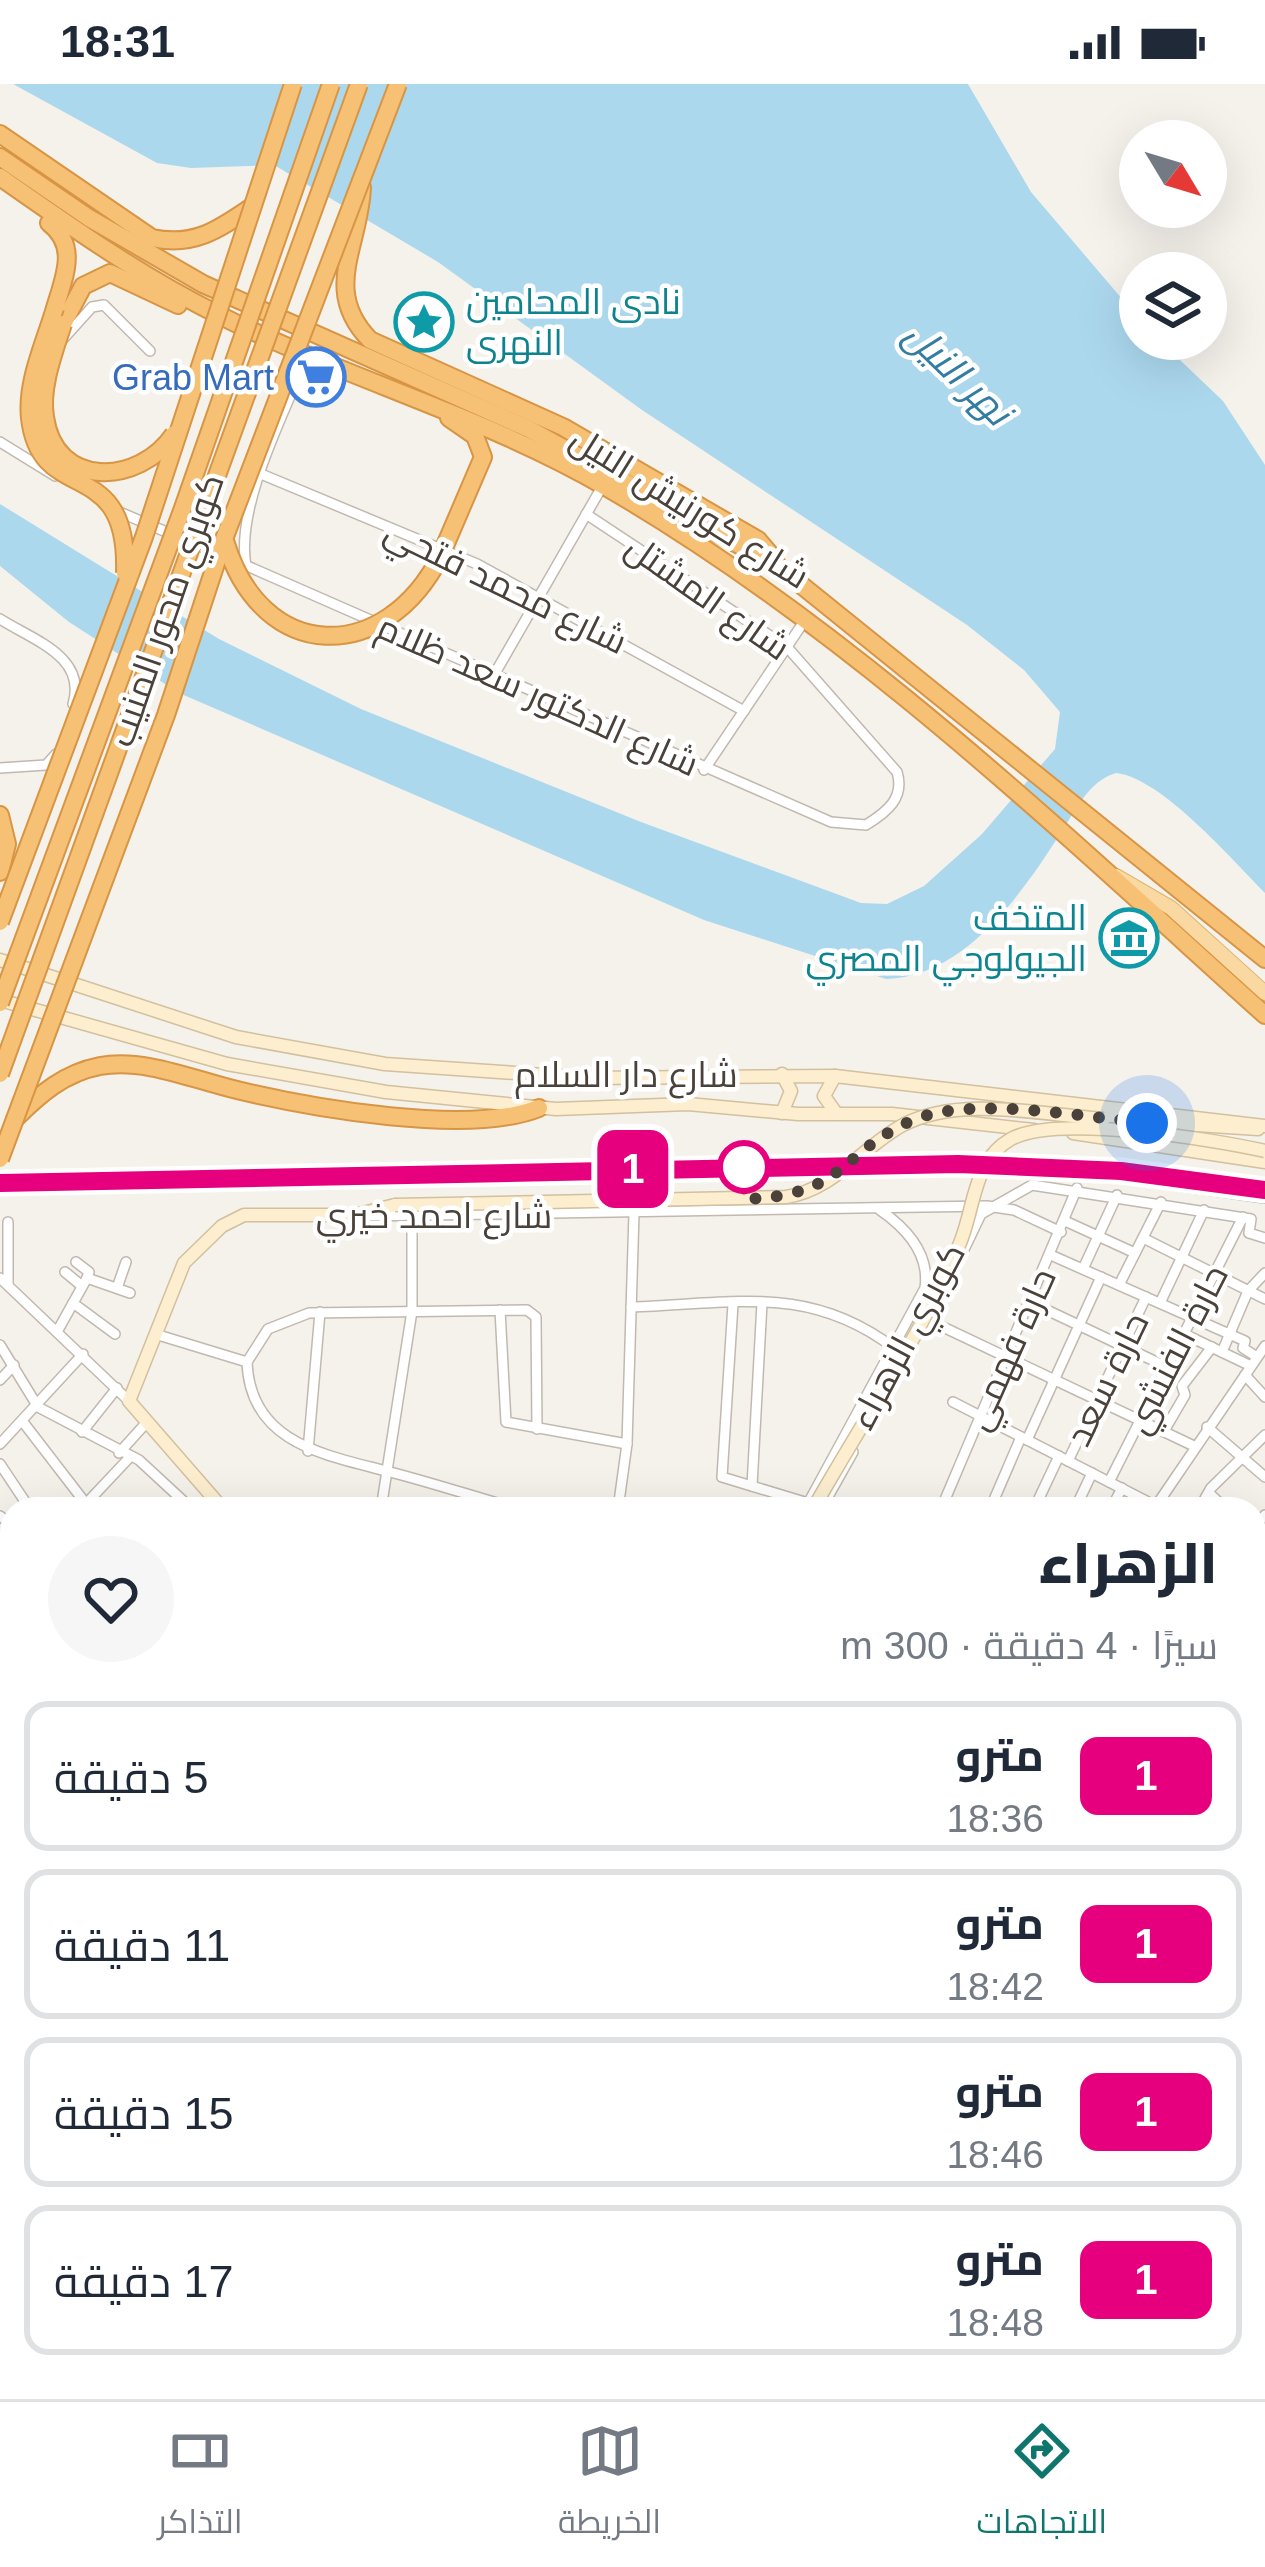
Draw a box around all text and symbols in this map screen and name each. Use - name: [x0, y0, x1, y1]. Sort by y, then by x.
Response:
- text: 18:31: [60, 16, 175, 67]
- north arrow: [1119, 120, 1227, 228]
- map controls: [1119, 120, 1227, 360]
- button: layers: [1119, 252, 1227, 360]
- place label: نادى المحامين النهرى: [466, 281, 681, 364]
- place icon: نادى المحامين النهرى: [393, 291, 455, 353]
- water label: نهر النيل: [895, 312, 1022, 438]
- supermarket icon: Grab Mart: [285, 346, 347, 408]
- place label: Grab Mart: [112, 357, 274, 398]
- street label: شارع كورنيش النيل: [561, 417, 817, 600]
- street label: كوبري محور المنيب: [100, 468, 238, 754]
- street label: شارع محمد فتحي: [375, 510, 634, 670]
- street label: شارع المشتل: [616, 526, 798, 672]
- street label: شارع الدكتور سعد ظلام: [369, 606, 705, 788]
- place label: المتخف الجيولوجي المصري: [805, 897, 1087, 987]
- museum icon: المتخف الجيولوجي المصري: [1098, 907, 1160, 969]
- street label: شارع دار السلام: [514, 1054, 738, 1099]
- your location: [1117, 1093, 1177, 1153]
- line badge: 1: [594, 1130, 672, 1208]
- unlabelled marker: [719, 1142, 769, 1192]
- text: 1: [621, 1145, 645, 1192]
- street label: شارع احمد خيري: [316, 1195, 552, 1243]
- street label: كوبري الزهراء: [841, 1236, 979, 1439]
- street label: حارة الفنشي: [1116, 1258, 1241, 1443]
- street label: حارة فهمي: [956, 1262, 1071, 1440]
- street label: حارة سعد: [1057, 1306, 1157, 1452]
- text: الزهراء: [1039, 1531, 1218, 1595]
- button: heart: [48, 1536, 174, 1662]
- text: سيرًا · 4 دقيقة · 300 m: [840, 1624, 1218, 1667]
- text: مترو: [955, 1730, 1044, 1781]
- text: 5 دقيقة: [54, 1752, 209, 1803]
- text: 1: [1134, 1752, 1158, 1799]
- text: 18:36: [946, 1797, 1044, 1840]
- text: مترو: [955, 1898, 1044, 1949]
- text: 11 دقيقة: [54, 1920, 230, 1971]
- text: 1: [1134, 1920, 1158, 1967]
- text: 18:42: [946, 1965, 1044, 2008]
- text: مترو: [955, 2066, 1044, 2117]
- text: 15 دقيقة: [54, 2088, 234, 2139]
- text: 1: [1134, 2088, 1158, 2135]
- text: 18:46: [946, 2133, 1044, 2176]
- text: مترو: [955, 2234, 1044, 2285]
- text: 17 دقيقة: [54, 2256, 234, 2307]
- text: 1: [1134, 2256, 1158, 2303]
- text: 18:48: [946, 2301, 1044, 2344]
- tab: التذاكر: [158, 2418, 243, 2552]
- tab: الخريطة: [558, 2418, 661, 2552]
- tab: الاتجاهات: [977, 2418, 1107, 2552]

